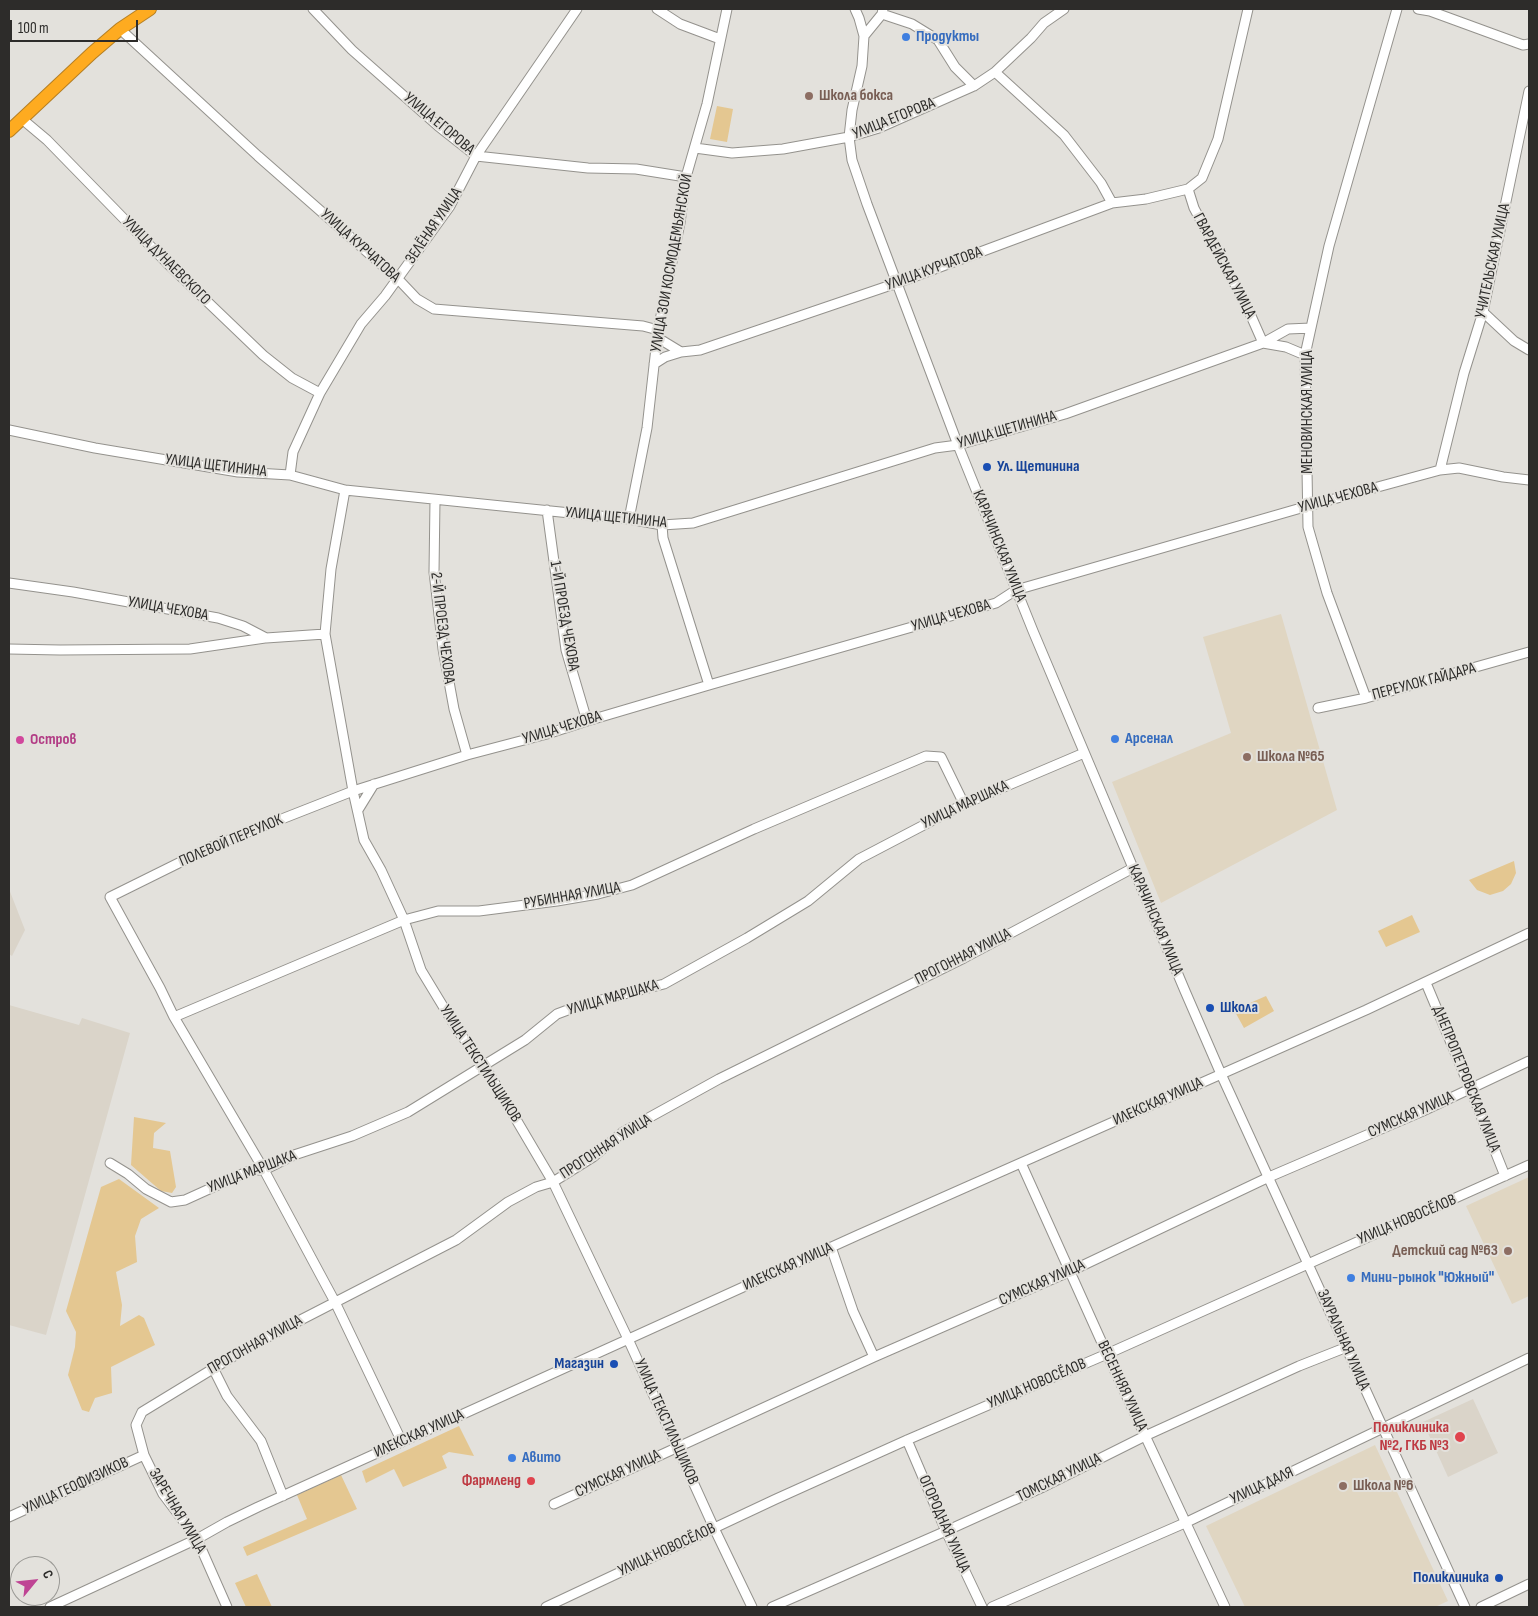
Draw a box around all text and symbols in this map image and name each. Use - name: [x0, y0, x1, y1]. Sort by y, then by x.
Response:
- scale bar: [12, 10, 140, 42]
- text: 100 m: [18, 19, 49, 38]
- place label: Продукты: [916, 27, 979, 47]
- marker: Продукты: [900, 31, 912, 43]
- place label: Школа бокса: [819, 86, 893, 106]
- street label: УЛИЦА ЕГОРОВА: [399, 89, 479, 159]
- marker: Школа бокса: [803, 90, 815, 102]
- street label: УЛИЦА ЕГОРОВА: [850, 94, 938, 144]
- street label: УЛИЦА ЗОИ КОСМОДЕМЬЯНСКОЙ: [647, 172, 697, 354]
- street label: ЗЕЛЁНАЯ УЛИЦА: [402, 184, 466, 268]
- street label: УЧИТЕЛЬСКАЯ УЛИЦА: [1471, 202, 1515, 320]
- street label: УЛИЦА КУРЧАТОВА: [316, 205, 404, 287]
- street label: ГВАРДЕЙСКАЯ УЛИЦА: [1188, 210, 1260, 322]
- street label: УЛИЦА ДУНАЕВСКОГО: [118, 213, 214, 309]
- street label: УЛИЦА КУРЧАТОВА: [883, 243, 985, 295]
- street label: МЕНОВИНСКАЯ УЛИЦА: [1298, 350, 1318, 474]
- street label: УЛИЦА ЩЕТИНИНА: [955, 407, 1059, 453]
- street label: УЛИЦА ЩЕТИНИНА: [164, 450, 268, 482]
- place label: Ул. Щетинина: [997, 457, 1080, 477]
- marker: Ул. Щетинина: [981, 461, 993, 473]
- street label: УЛИЦА ЧЕХОВА: [1296, 478, 1380, 518]
- street label: КАРАЧИНСКАЯ УЛИЦА: [968, 487, 1030, 605]
- street label: УЛИЦА ЩЕТИНИНА: [564, 503, 668, 533]
- street label: 1-Й ПРОЕЗД ЧЕХОВА: [545, 559, 583, 673]
- street label: 2-Й ПРОЕЗД ЧЕХОВА: [426, 571, 458, 685]
- street label: УЛИЦА ЧЕХОВА: [126, 592, 210, 626]
- street label: УЛИЦА ЧЕХОВА: [909, 596, 993, 636]
- street label: ПЕРЕУЛОК ГАЙДАРА: [1370, 659, 1478, 705]
- street label: УЛИЦА ЧЕХОВА: [520, 707, 604, 749]
- place label: Арсенал: [1125, 729, 1173, 749]
- place label: Остров: [30, 730, 76, 750]
- marker: Арсенал: [1109, 733, 1121, 745]
- marker: Остров: [14, 734, 26, 746]
- place label: Школа №65: [1257, 747, 1325, 767]
- marker: Школа №65: [1241, 751, 1253, 763]
- street label: УЛИЦА МАРШАКА: [918, 776, 1012, 834]
- street label: ПОЛЕВОЙ ПЕРЕУЛОК: [176, 811, 286, 871]
- street label: КАРАЧИНСКАЯ УЛИЦА: [1123, 862, 1187, 978]
- street label: РУБИННАЯ УЛИЦА: [522, 878, 622, 914]
- street label: ПРОГОННАЯ УЛИЦА: [912, 925, 1014, 989]
- street label: УЛИЦА МАРШАКА: [565, 976, 661, 1020]
- place label: Школа: [1220, 998, 1258, 1018]
- street label: УЛИЦА ТЕКСТИЛЬЩИКОВ: [435, 1002, 525, 1126]
- marker: Школа: [1204, 1002, 1216, 1014]
- street label: ДНЕПРОПЕТРОВСКАЯ УЛИЦА: [1428, 1003, 1504, 1155]
- street label: ИЛЕКСКАЯ УЛИЦА: [1110, 1074, 1206, 1130]
- street label: СУМСКАЯ УЛИЦА: [1365, 1088, 1457, 1142]
- street label: ПРОГОННАЯ УЛИЦА: [557, 1110, 655, 1184]
- street label: УЛИЦА МАРШАКА: [205, 1146, 299, 1198]
- street label: УЛИЦА НОВОСЁЛОВ: [1355, 1191, 1459, 1249]
- street label: ИЛЕКСКАЯ УЛИЦА: [740, 1239, 836, 1295]
- place label: Детский сад №63: [1392, 1241, 1498, 1261]
- marker: Детский сад №63: [1502, 1245, 1514, 1257]
- street label: СУМСКАЯ УЛИЦА: [996, 1256, 1088, 1310]
- place label: Мини-рынок "Южный": [1361, 1268, 1494, 1288]
- marker: Мини-рынок "Южный": [1345, 1272, 1357, 1284]
- street label: ЗАУРАЛЬНАЯ УЛИЦА: [1312, 1287, 1374, 1393]
- street label: ПРОГОННАЯ УЛИЦА: [204, 1311, 306, 1379]
- street label: ВЕСЕННЯЯ УЛИЦА: [1093, 1338, 1151, 1434]
- place label: Магазин: [554, 1354, 604, 1374]
- street label: УЛИЦА НОВОСЁЛОВ: [985, 1355, 1089, 1413]
- street label: УЛИЦА ТЕКСТИЛЬЩИКОВ: [630, 1356, 702, 1488]
- marker: Магазин: [608, 1358, 620, 1370]
- street label: ИЛЕКСКАЯ УЛИЦА: [371, 1406, 467, 1462]
- place label: Поликлиника №2, ГКБ №3: [1373, 1418, 1449, 1456]
- marker: Поликлиника №2, ГКБ №3: [1453, 1430, 1467, 1444]
- street label: СУМСКАЯ УЛИЦА: [572, 1446, 664, 1502]
- place label: Авито: [522, 1448, 561, 1468]
- street label: ТОМСКАЯ УЛИЦА: [1014, 1449, 1104, 1507]
- marker: Авито: [506, 1452, 518, 1464]
- street label: УЛИЦА ГЕОФИЗИКОВ: [20, 1453, 132, 1519]
- street label: УЛИЦА ДАЛЯ: [1227, 1463, 1297, 1509]
- street label: ЗАРЕЧНАЯ УЛИЦА: [144, 1465, 210, 1557]
- place label: Фармленд: [462, 1471, 521, 1491]
- street label: ОГОРОДНАЯ УЛИЦА: [914, 1472, 974, 1576]
- marker: Фармленд: [525, 1475, 537, 1487]
- place label: Школа №6: [1353, 1476, 1414, 1496]
- marker: Школа №6: [1337, 1480, 1349, 1492]
- street label: УЛИЦА НОВОСЁЛОВ: [615, 1519, 719, 1581]
- north arrow: [10, 1556, 60, 1606]
- text: С: [39, 1567, 57, 1581]
- place label: Поликлиника: [1413, 1568, 1489, 1588]
- marker: Поликлиника: [1493, 1572, 1505, 1584]

